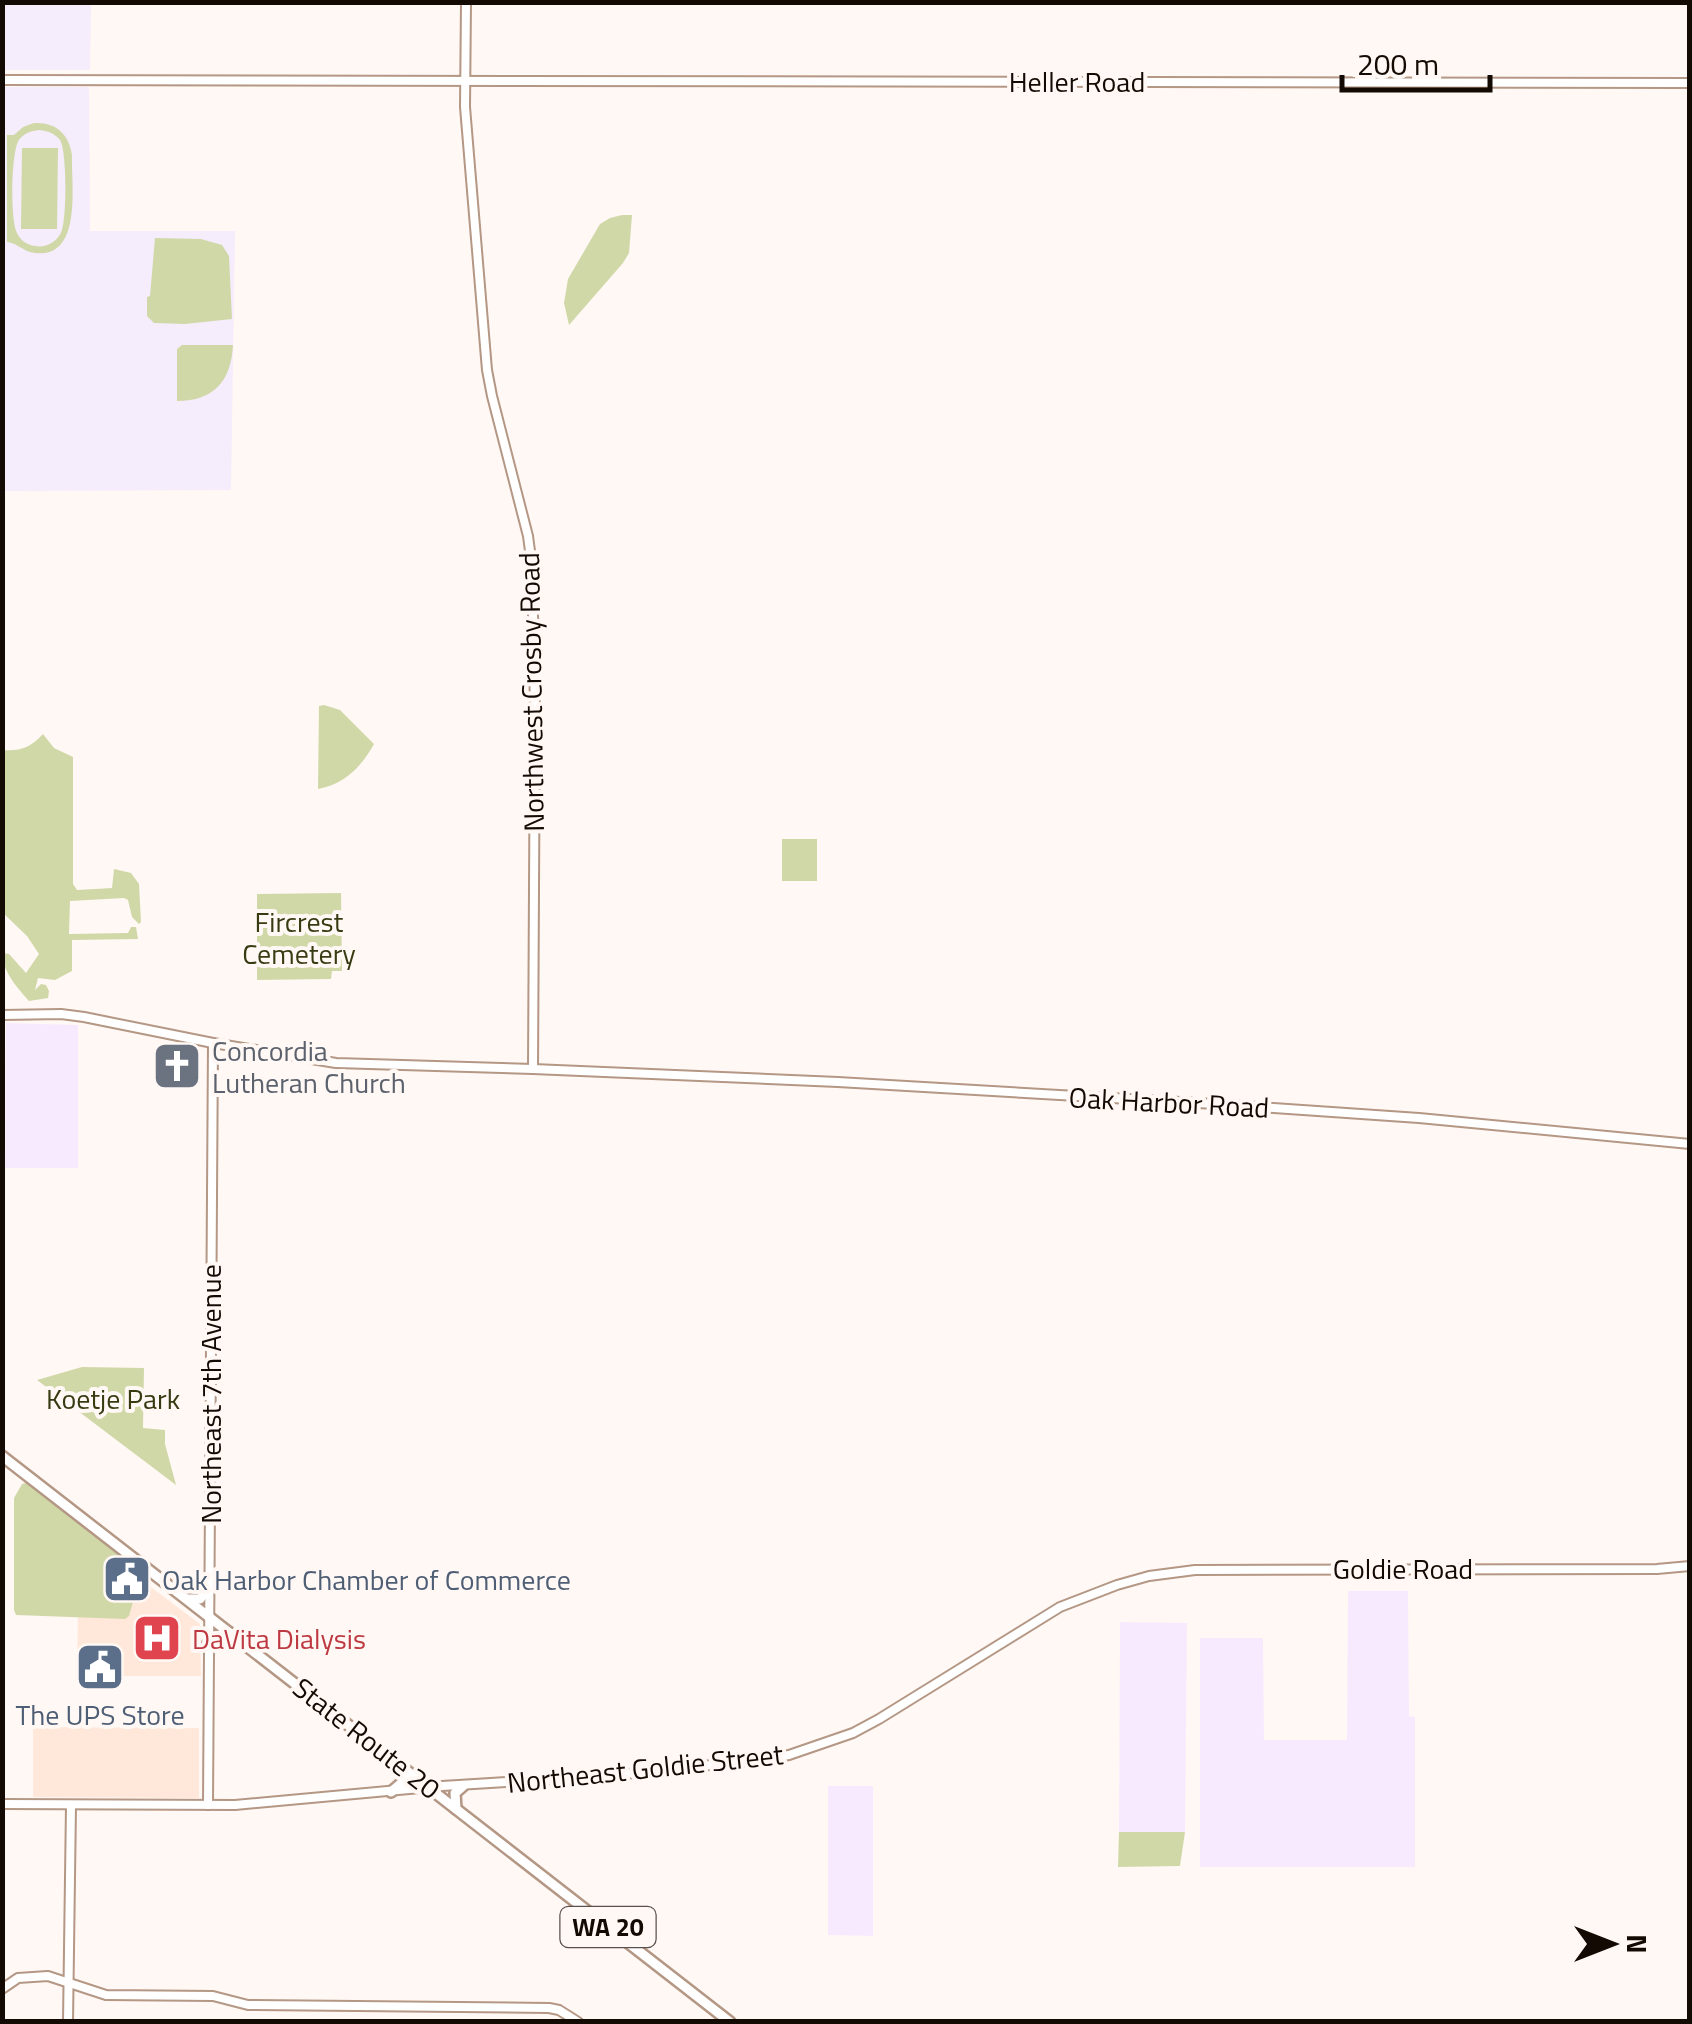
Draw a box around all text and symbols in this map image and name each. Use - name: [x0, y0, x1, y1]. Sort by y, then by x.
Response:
- scale bar: [1342, 30, 1490, 92]
- text: 200 m: [1357, 41, 1439, 87]
- street label: Heller Road: [1009, 60, 1145, 103]
- street label: Northwest Crosby Road: [507, 552, 555, 832]
- park label: Fircrest Cemetery: [242, 900, 356, 975]
- place label: Concordia Lutheran Church: [212, 1029, 406, 1104]
- church icon: Concordia Lutheran Church: [151, 1040, 203, 1092]
- street label: Oak Harbor Road: [1068, 1075, 1270, 1129]
- street label: Northeast 7th Avenue: [189, 1264, 232, 1524]
- park label: Koetje Park: [46, 1377, 180, 1420]
- street label: Goldie Road: [1333, 1547, 1473, 1590]
- public building icon: Oak Harbor Chamber of Commerce: [101, 1553, 153, 1605]
- place label: Oak Harbor Chamber of Commerce: [162, 1558, 571, 1601]
- hospital icon: DaVita Dialysis: [131, 1612, 183, 1664]
- place label: DaVita Dialysis: [192, 1617, 366, 1660]
- public building icon: The UPS Store: [74, 1641, 126, 1693]
- street label: State Route 20: [284, 1667, 450, 1809]
- place label: The UPS Store: [15, 1693, 185, 1736]
- street label: Northeast Goldie Street: [505, 1732, 785, 1804]
- north arrow: [1562, 1894, 1662, 1994]
- road number: WA 20: [560, 1907, 656, 1947]
- text: N: [1616, 1934, 1659, 1954]

